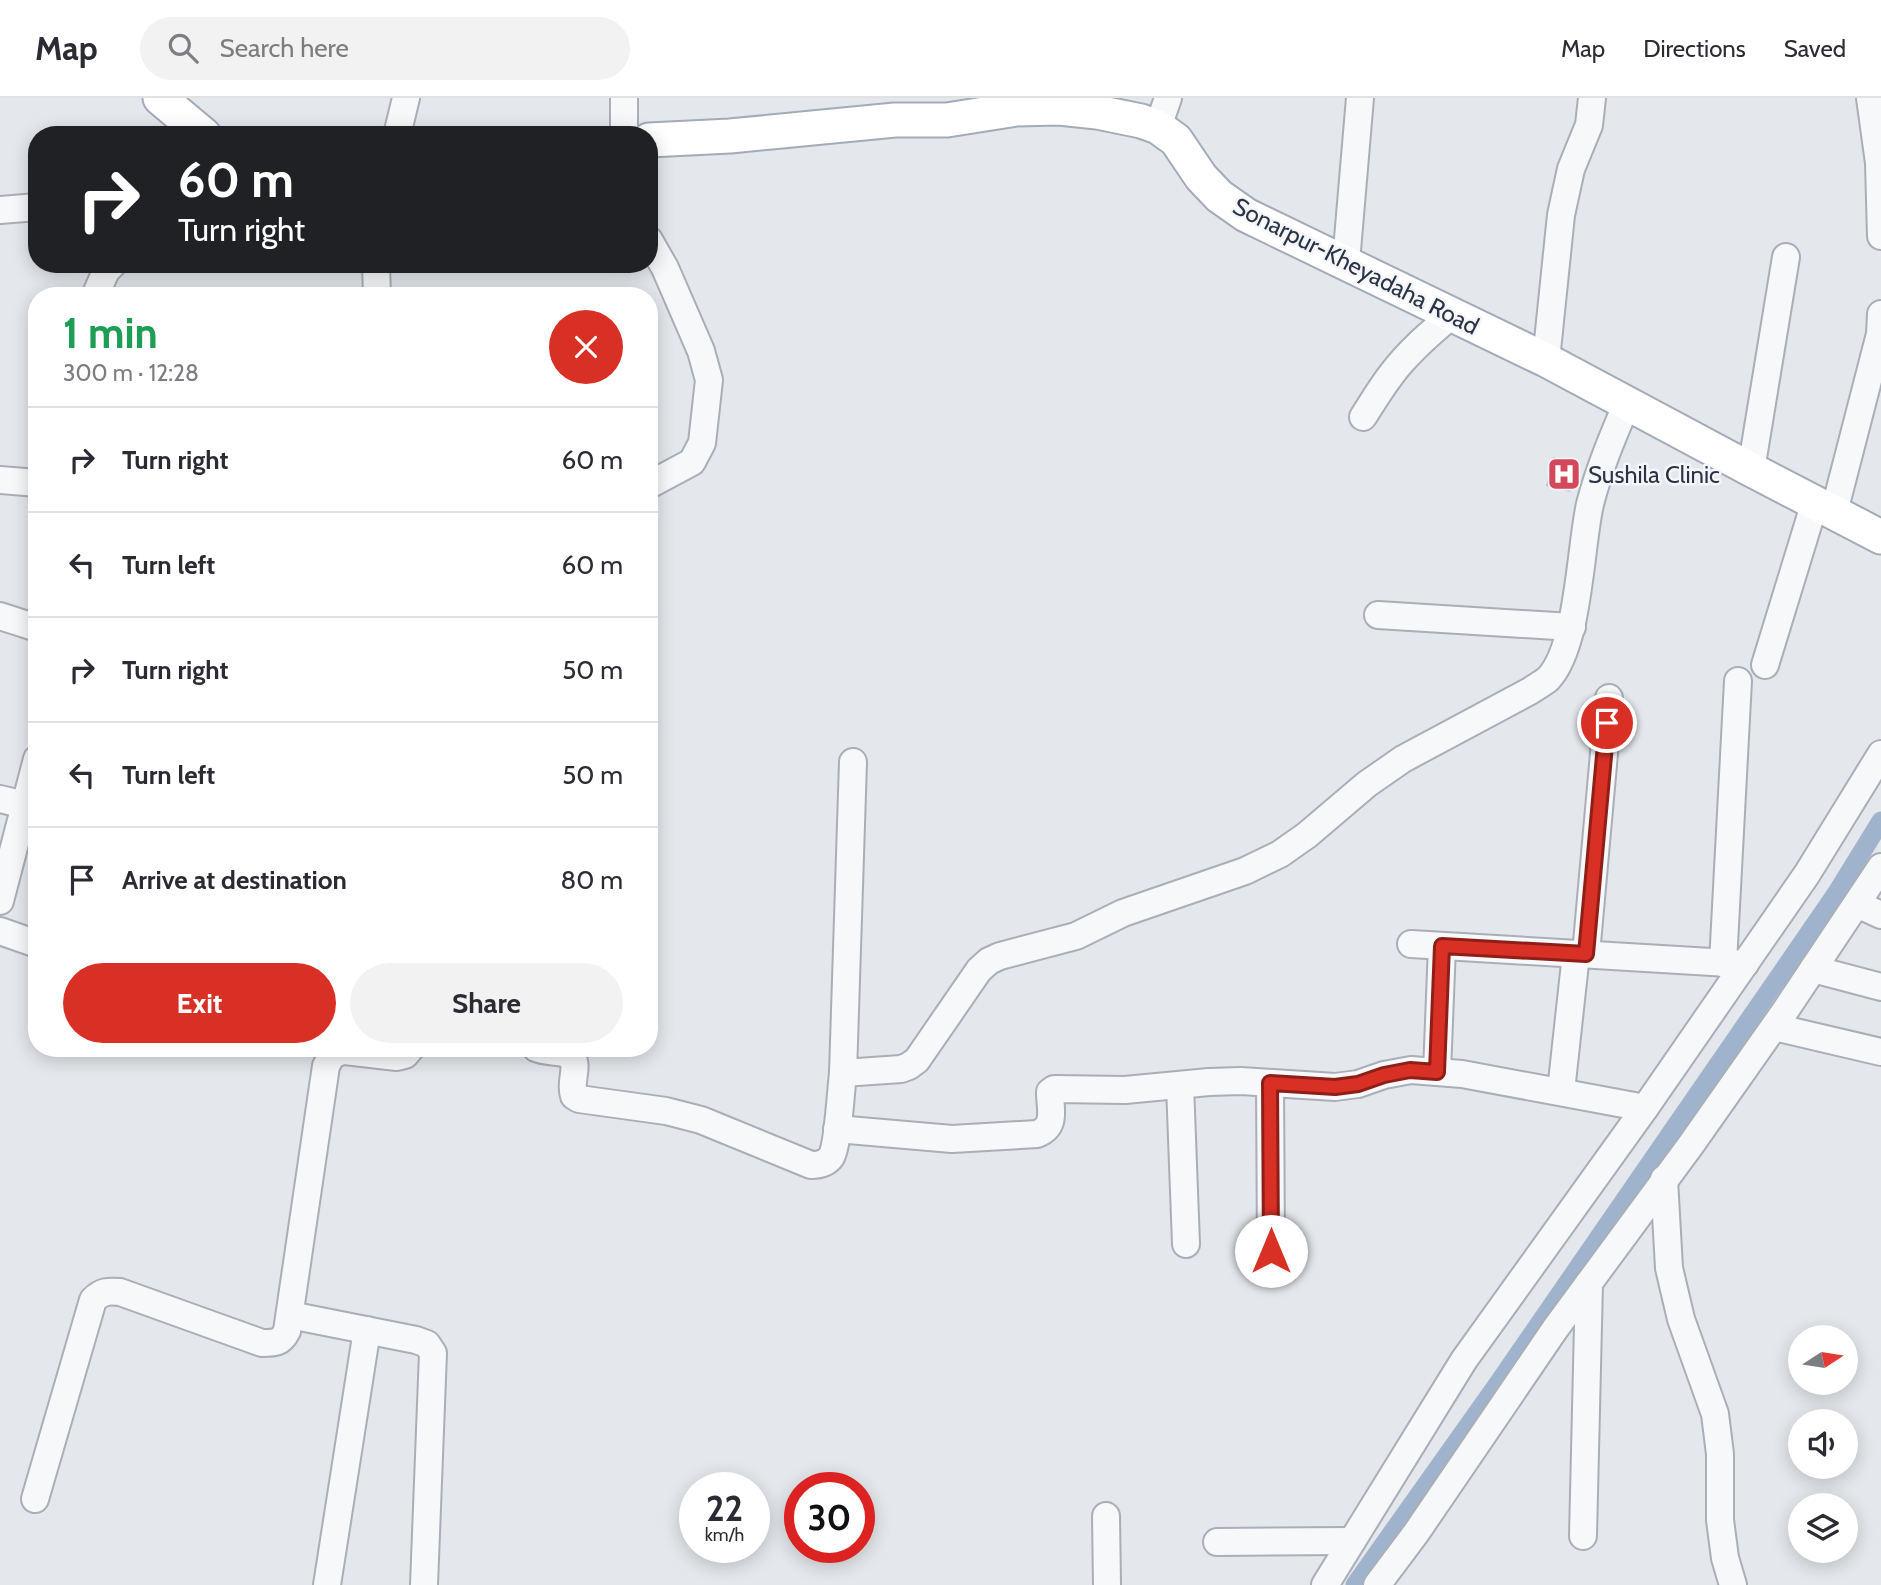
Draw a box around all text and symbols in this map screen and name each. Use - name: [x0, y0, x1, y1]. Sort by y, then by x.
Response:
- search box: [140, 17, 630, 80]
- text: Map: [35, 28, 98, 68]
- icon: search: [164, 29, 202, 67]
- text: Search here: [220, 32, 349, 64]
- text: Map: [1561, 34, 1605, 63]
- text: Directions: [1643, 34, 1746, 63]
- text: Saved: [1784, 34, 1846, 63]
- text: 60 m: [178, 150, 294, 209]
- icon: right: [63, 154, 154, 245]
- street label: Sonarpur-Kheyadaha Road: [1228, 191, 1484, 341]
- text: Turn right: [178, 210, 305, 249]
- text: 1 min: [63, 307, 158, 359]
- button: close: [549, 310, 623, 384]
- text: 300 m · 12:28: [63, 359, 199, 387]
- icon: right: [63, 441, 101, 479]
- text: Turn right: [122, 444, 228, 476]
- text: 60 m: [561, 444, 623, 476]
- hospital icon: Sushila Clinic: [1545, 455, 1583, 493]
- place label: Sushila Clinic: [1588, 460, 1720, 489]
- icon: left: [63, 546, 101, 584]
- text: Turn left: [122, 549, 215, 581]
- text: 60 m: [561, 549, 623, 581]
- icon: right: [63, 651, 101, 689]
- text: Turn right: [122, 654, 228, 686]
- text: 50 m: [562, 654, 623, 686]
- pin: [1577, 693, 1637, 753]
- icon: arrive: [1588, 704, 1626, 742]
- icon: left: [63, 756, 101, 794]
- text: Turn left: [122, 759, 215, 791]
- text: 50 m: [562, 759, 623, 791]
- icon: arrive: [63, 861, 101, 899]
- text: Arrive at destination: [122, 864, 347, 896]
- text: 80 m: [560, 864, 623, 896]
- button: Exit: [63, 963, 336, 1043]
- button: Share: [350, 963, 623, 1043]
- position arrow: [1234, 1214, 1308, 1288]
- north arrow: [1788, 1325, 1858, 1395]
- map controls: [1788, 1325, 1858, 1563]
- button: sound: [1788, 1409, 1858, 1479]
- speed limit sign: 30: [784, 1472, 875, 1563]
- text: 22: [706, 1487, 743, 1530]
- button: layers: [1788, 1493, 1858, 1563]
- text: km/h: [705, 1524, 744, 1546]

